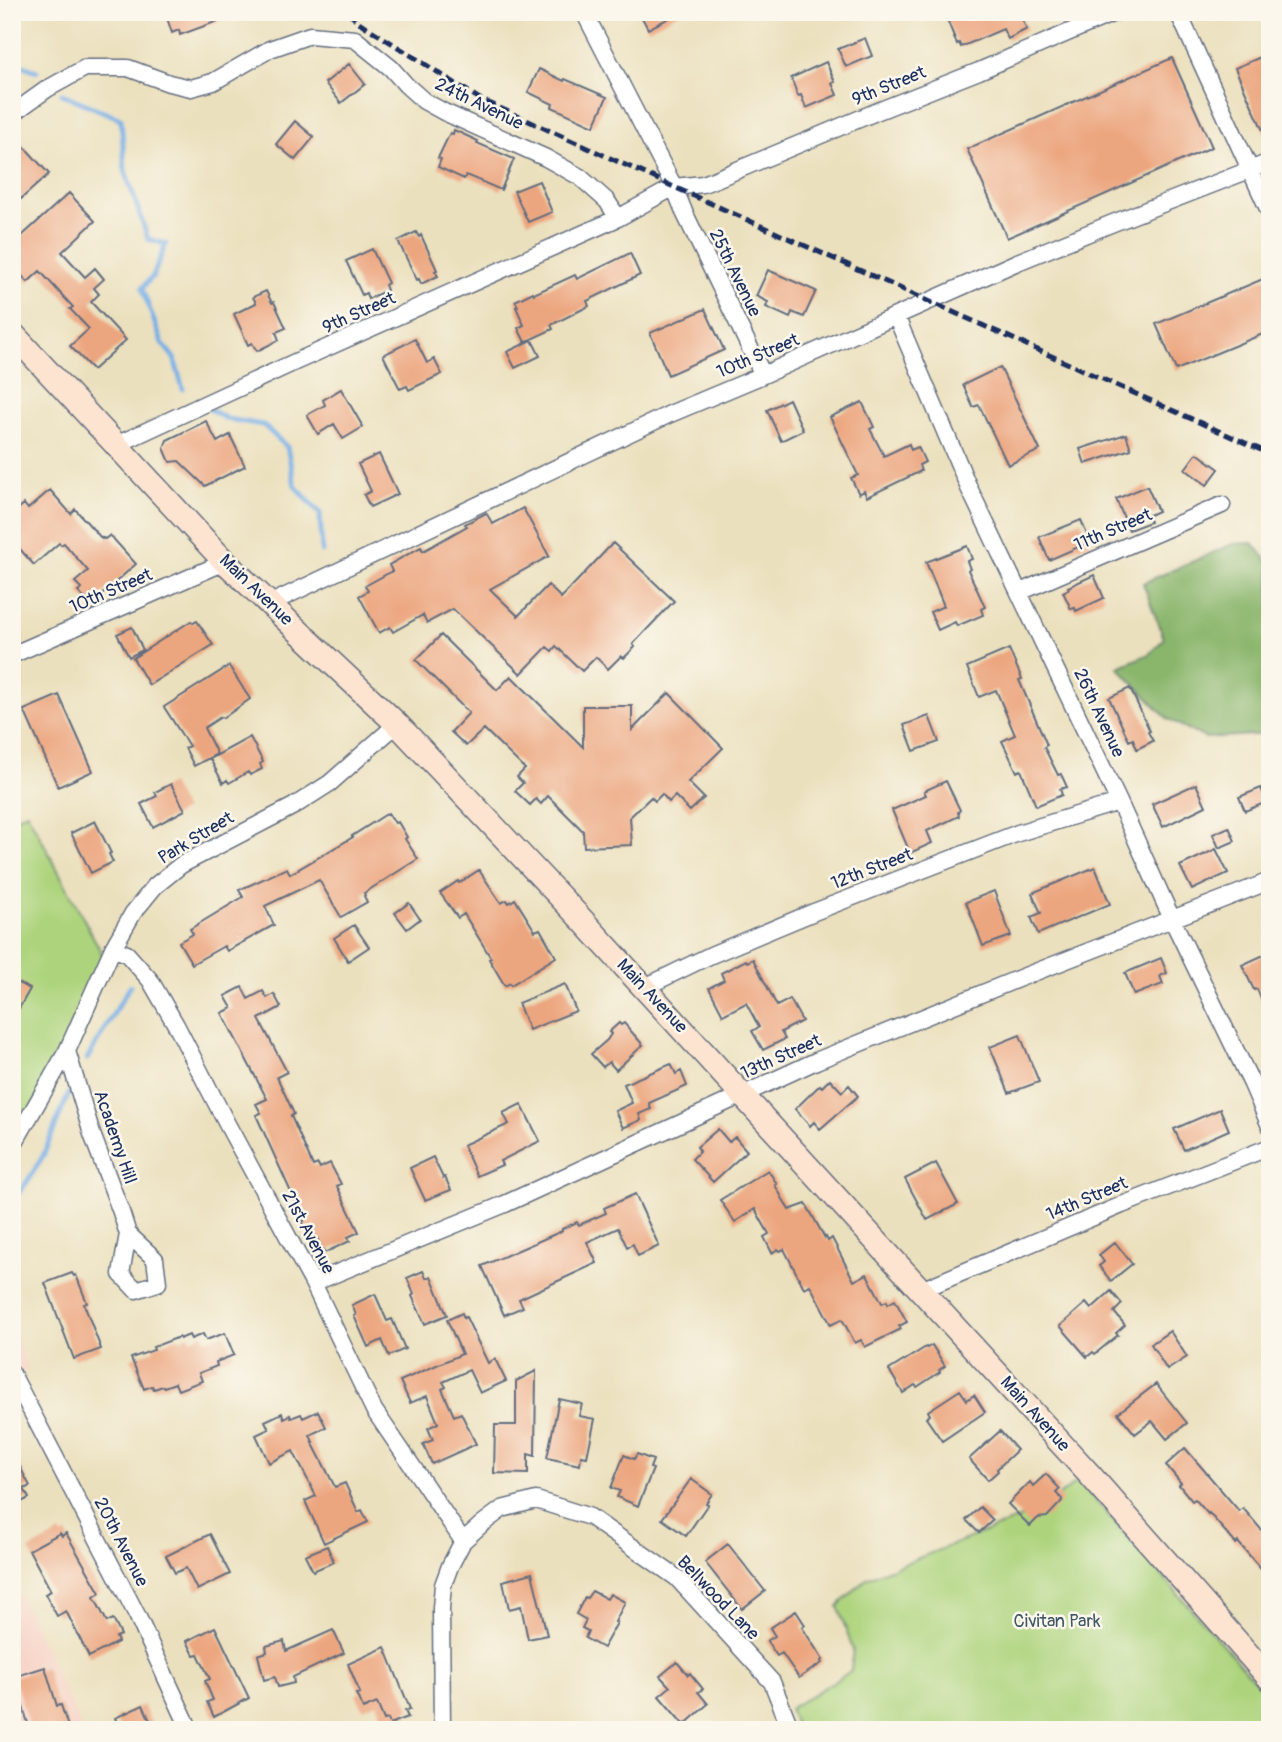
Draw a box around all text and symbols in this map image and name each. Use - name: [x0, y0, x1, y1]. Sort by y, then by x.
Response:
- street label: 9th Street: [849, 61, 930, 111]
- street label: 24th Avenue: [431, 73, 527, 135]
- street label: 25th Avenue: [704, 225, 766, 321]
- street label: 9th Street: [319, 286, 400, 339]
- street label: 10th Street: [713, 328, 804, 384]
- street label: 11th Street: [1071, 503, 1156, 557]
- street label: Main Avenue: [214, 549, 298, 631]
- street label: 10th Street: [66, 563, 157, 619]
- street label: 26th Avenue: [1068, 665, 1130, 761]
- street label: Park Street: [154, 806, 239, 870]
- street label: 12th Street: [828, 843, 917, 895]
- street label: Main Avenue: [612, 954, 692, 1038]
- street label: 13th Street: [737, 1029, 825, 1085]
- street label: Academy Hill: [88, 1087, 142, 1187]
- street label: 14th Street: [1043, 1171, 1132, 1226]
- street label: 21st Avenue: [276, 1186, 340, 1278]
- street label: Main Avenue: [995, 1371, 1075, 1457]
- street label: 20th Avenue: [89, 1493, 153, 1591]
- street label: Bellwood Lane: [672, 1551, 764, 1645]
- park label: Civitan Park: [1014, 1610, 1101, 1633]

